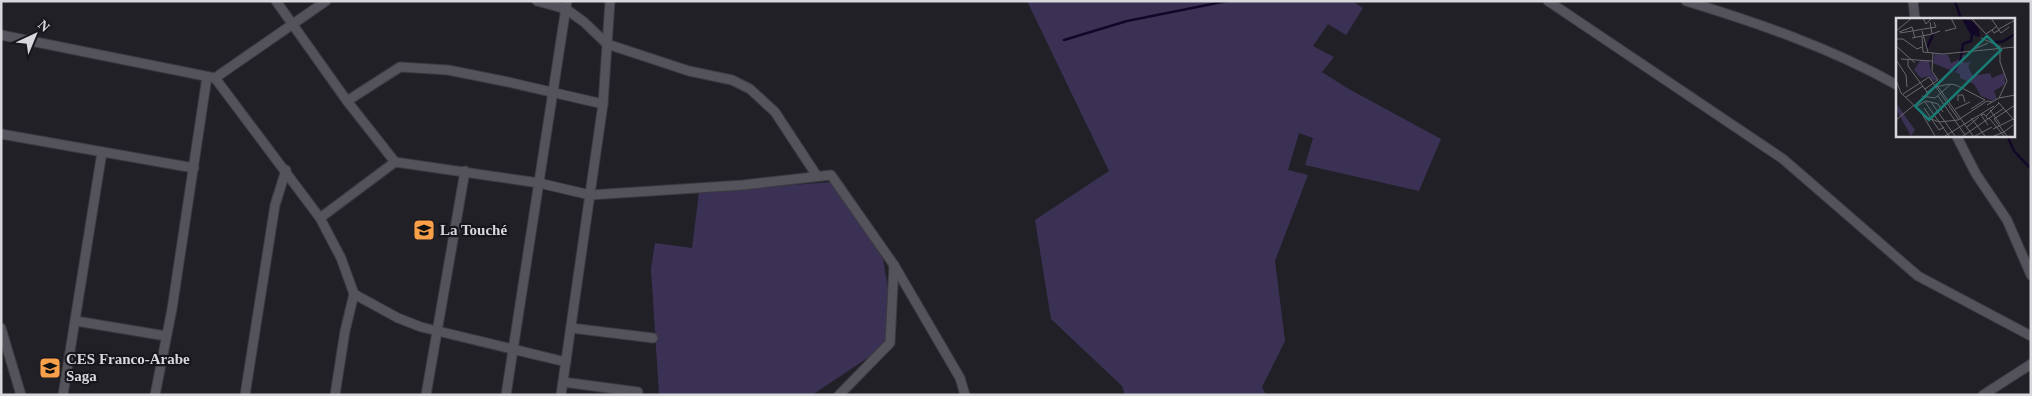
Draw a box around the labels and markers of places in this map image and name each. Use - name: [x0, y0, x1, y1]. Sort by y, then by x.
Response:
- school or university icon: La Touché: [412, 218, 436, 242]
- place label: La Touché: [440, 222, 507, 238]
- place label: CES Franco-Arabe Saga: [66, 351, 190, 384]
- school or university icon: CES Franco-Arabe Saga: [38, 356, 62, 380]

